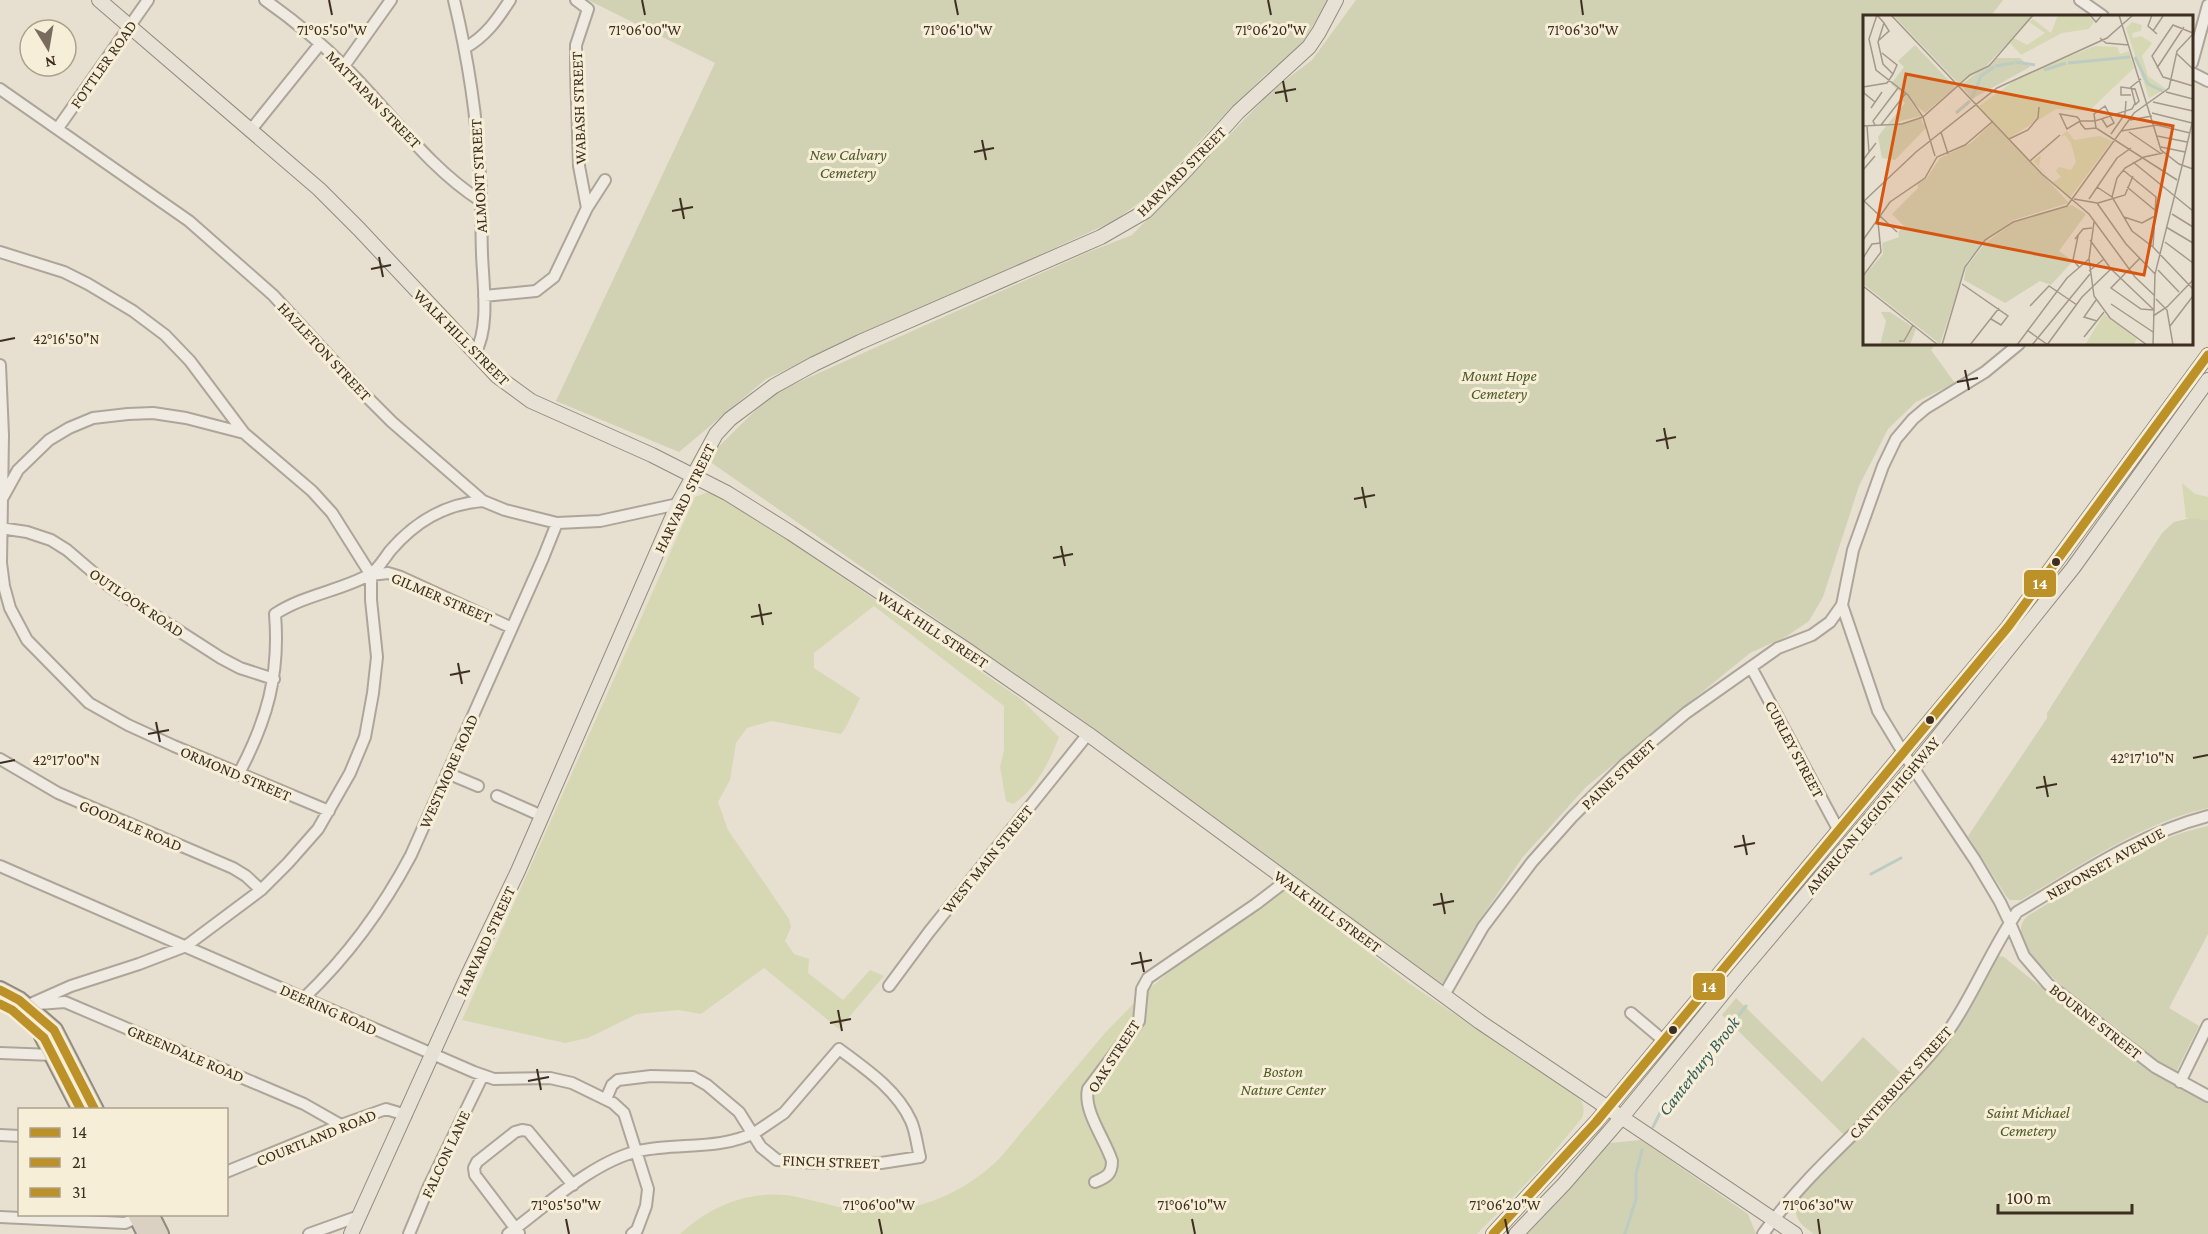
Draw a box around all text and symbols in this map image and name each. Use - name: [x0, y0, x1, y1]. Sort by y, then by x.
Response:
- inset map: [1863, 15, 2193, 345]
- street label: FOTTLER ROAD: [67, 17, 140, 112]
- north arrow: [18, 18, 78, 78]
- text: 71°05'50"W: [297, 22, 367, 38]
- text: 71°06'00"W: [609, 22, 681, 38]
- text: 71°06'10"W: [923, 22, 993, 38]
- text: 71°06'20"W: [1235, 22, 1307, 38]
- text: 71°06'30"W: [1548, 22, 1619, 38]
- street label: MATTAPAN STREET: [323, 47, 425, 152]
- street label: WABASH STREET: [568, 51, 589, 165]
- text: N: [44, 53, 58, 72]
- street label: ALMONT STREET: [467, 118, 490, 234]
- street label: HARVARD STREET: [1133, 123, 1230, 220]
- park label: New Calvary Cemetery: [809, 146, 887, 182]
- street label: WALK HILL STREET: [410, 286, 513, 389]
- street label: HAZLETON STREET: [275, 299, 375, 404]
- text: 42°16'50"N: [33, 331, 99, 347]
- park label: Mount Hope Cemetery: [1461, 367, 1536, 403]
- street label: HARVARD STREET: [651, 441, 718, 556]
- unlabelled marker: [2050, 556, 2062, 568]
- street label: OUTLOOK ROAD: [86, 564, 187, 640]
- street label: GILMER STREET: [389, 569, 495, 626]
- line badge: 14: [2023, 569, 2057, 598]
- text: 14: [2033, 575, 2048, 592]
- street label: WALK HILL STREET: [874, 587, 992, 672]
- street label: CURLEY STREET: [1762, 698, 1827, 801]
- street label: WESTMORE ROAD: [416, 711, 481, 831]
- unlabelled marker: [1924, 714, 1936, 726]
- street label: AMERICAN LEGION HIGHWAY: [1802, 733, 1943, 897]
- street label: PAINE STREET: [1578, 736, 1659, 813]
- street label: ORMOND STREET: [178, 742, 294, 805]
- text: 42°17'10"N: [2110, 750, 2174, 766]
- text: 42°17'00"N: [32, 752, 100, 768]
- street label: GOODALE ROAD: [77, 796, 185, 855]
- street label: WEST MAIN STREET: [939, 802, 1036, 917]
- street label: NEPONSET AVENUE: [2043, 824, 2168, 903]
- street label: WALK HILL STREET: [1271, 867, 1385, 956]
- street label: HARVARD STREET: [453, 883, 518, 999]
- line badge: 14: [1692, 972, 1726, 1001]
- text: 14: [1702, 978, 1717, 995]
- street label: DEERING ROAD: [278, 980, 380, 1038]
- street label: BOURNE STREET: [2046, 980, 2145, 1063]
- water label: Canterbury Brook: [1654, 1012, 1745, 1119]
- street label: OAK STREET: [1084, 1017, 1143, 1096]
- street label: GREENDALE ROAD: [125, 1021, 247, 1086]
- street label: CANTERBURY STREET: [1845, 1022, 1955, 1142]
- unlabelled marker: [1667, 1024, 1679, 1036]
- park label: Boston Nature Center: [1241, 1063, 1326, 1098]
- park label: Saint Michael Cemetery: [1986, 1104, 2071, 1140]
- street label: COURTLAND ROAD: [254, 1106, 379, 1169]
- legend: [18, 1108, 228, 1216]
- street label: FALCON LANE: [418, 1108, 473, 1201]
- text: 14: [72, 1122, 87, 1142]
- street label: FINCH STREET: [782, 1151, 880, 1172]
- text: 21: [72, 1152, 87, 1172]
- scale bar: [1998, 1177, 2132, 1215]
- text: 31: [72, 1182, 87, 1202]
- text: 100 m: [2007, 1188, 2052, 1208]
- text: 71°05'50"W: [531, 1197, 601, 1213]
- text: 71°06'00"W: [843, 1197, 915, 1213]
- text: 71°06'10"W: [1157, 1197, 1227, 1213]
- text: 71°06'20"W: [1469, 1197, 1541, 1213]
- text: 71°06'30"W: [1783, 1197, 1854, 1213]

